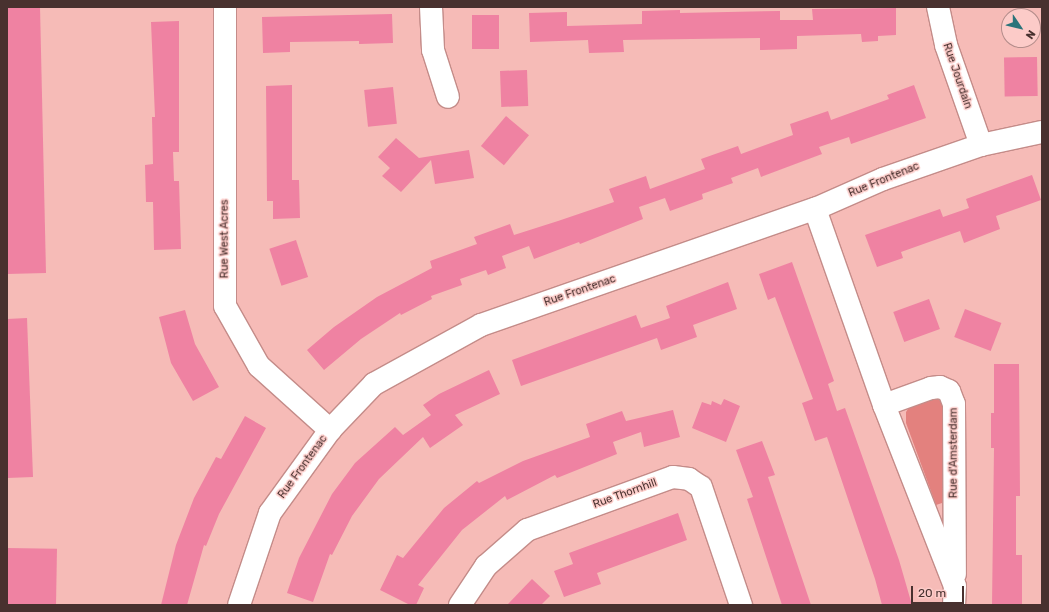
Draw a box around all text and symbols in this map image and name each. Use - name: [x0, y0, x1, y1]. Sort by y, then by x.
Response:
- north arrow: [1001, 8, 1041, 48]
- text: N: [1023, 28, 1038, 42]
- street label: Rue Jourdain: [940, 41, 974, 111]
- street label: Rue Frontenac: [847, 160, 921, 200]
- street label: Rue West Acres: [218, 199, 232, 279]
- street label: Rue Frontenac: [542, 273, 618, 309]
- street label: Rue d'Amsterdam: [947, 408, 961, 498]
- street label: Rue Frontenac: [276, 433, 330, 501]
- street label: Rue Thornhill: [591, 476, 659, 512]
- scale bar: [913, 578, 966, 604]
- text: 20 m: [918, 586, 946, 600]

